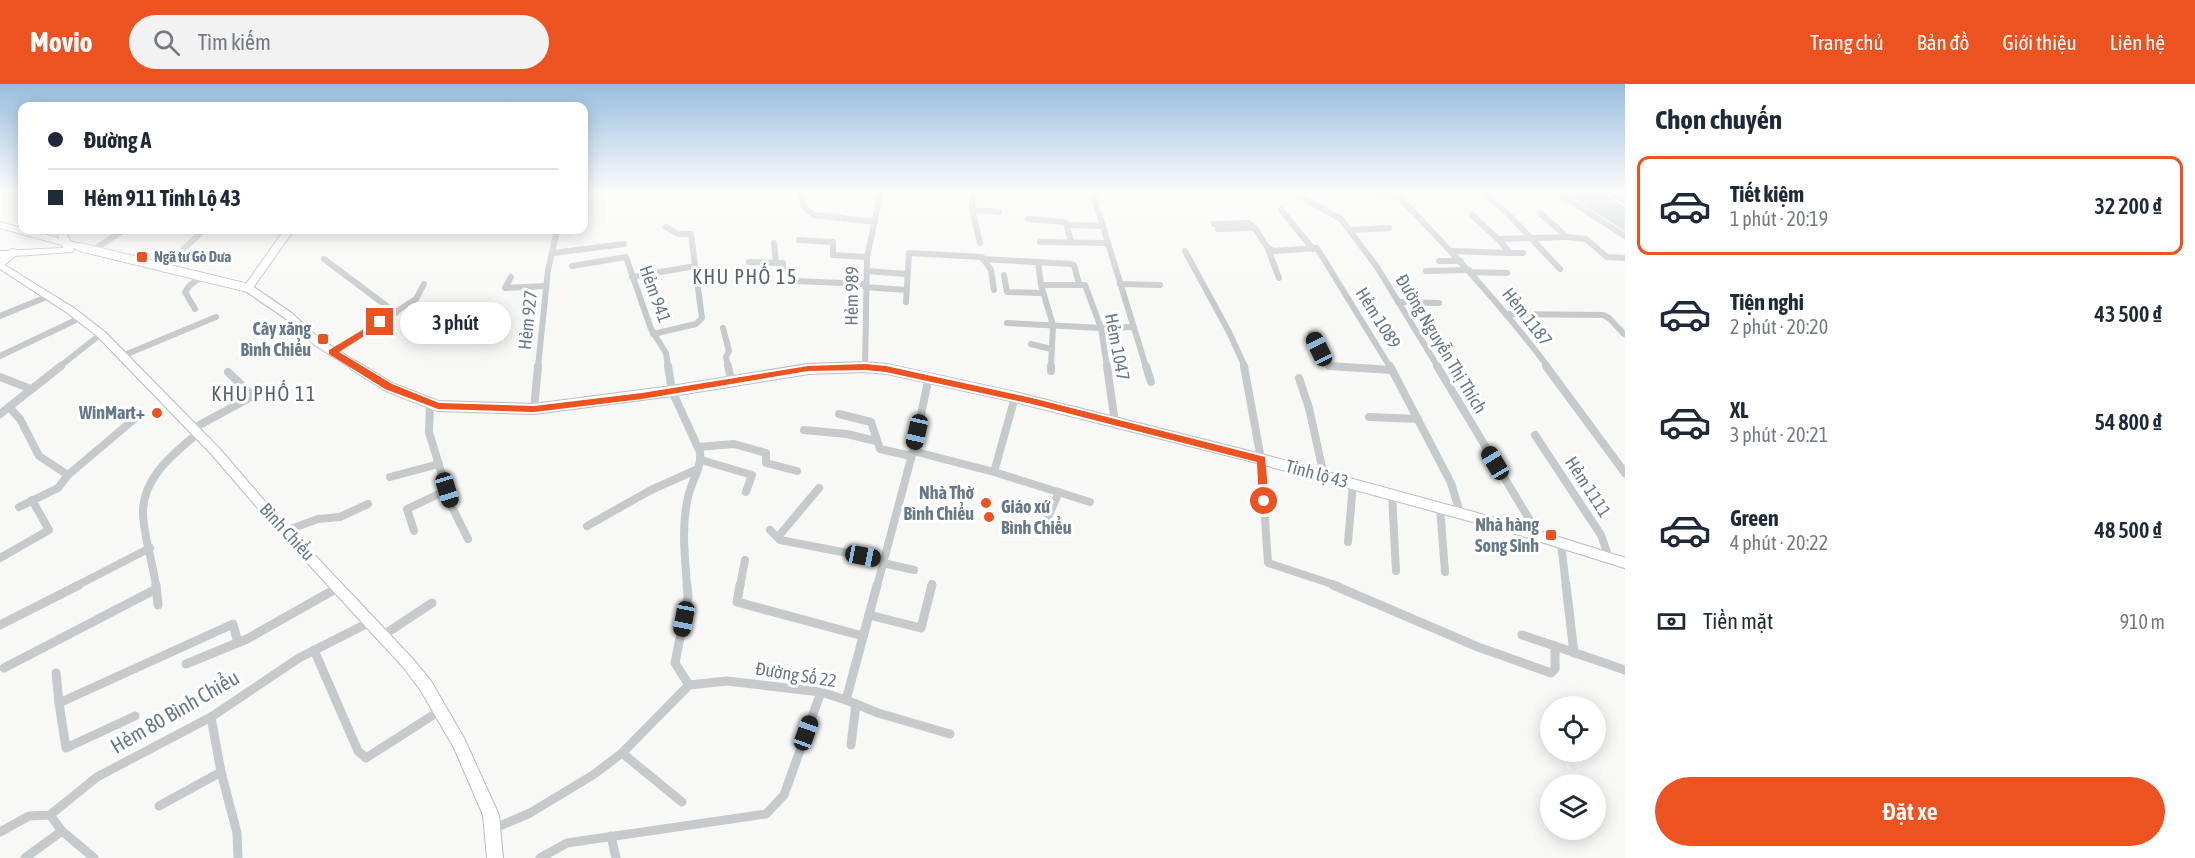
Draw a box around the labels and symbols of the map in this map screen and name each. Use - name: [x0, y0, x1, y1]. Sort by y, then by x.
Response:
- place label: Ngã tư Gò Dưa: [154, 248, 231, 265]
- marker: Ngã tư Gò Dưa: [135, 250, 149, 264]
- street label: Hẻm 941: [635, 262, 676, 325]
- district label: KHU PHỐ 15: [692, 263, 798, 288]
- street label: Hẻm 989: [840, 266, 863, 326]
- street label: Đường Nguyễn Thị Thích: [1392, 270, 1491, 417]
- street label: Hẻm 1089: [1352, 283, 1405, 352]
- street label: Hẻm 1187: [1498, 283, 1557, 350]
- street label: Hẻm 927: [514, 289, 541, 351]
- callout: 3 phút: [401, 301, 512, 343]
- route end: [366, 308, 393, 335]
- street label: Hẻm 1047: [1101, 312, 1134, 382]
- place label: Cây xăng Bình Chiểu: [241, 318, 311, 360]
- car: [1303, 329, 1335, 369]
- marker: Cây xăng Bình Chiểu: [316, 332, 330, 346]
- district label: KHU PHỐ 11: [211, 380, 317, 405]
- place label: WinMart+: [78, 402, 145, 423]
- marker: WinMart+: [150, 406, 164, 420]
- car: [904, 412, 930, 452]
- car: [1478, 443, 1512, 483]
- street label: Hẻm 1111: [1561, 453, 1616, 521]
- street label: Tỉnh lộ 43: [1283, 455, 1351, 492]
- car: [433, 470, 461, 510]
- place label: Nhà Thờ Bình Chiểu: [904, 482, 975, 524]
- route start: [1250, 487, 1277, 514]
- marker: Nhà Thờ Bình Chiểu: [979, 496, 993, 510]
- place label: Giáo xứ Bình Chiểu: [1001, 496, 1072, 538]
- street label: Bình Chiểu: [256, 498, 320, 565]
- marker: Giáo xứ Bình Chiểu: [982, 510, 996, 524]
- place label: Nhà hàng Song Sinh: [1475, 514, 1539, 556]
- marker: Nhà hàng Song Sinh: [1544, 528, 1558, 542]
- car: [844, 544, 882, 568]
- car: [672, 600, 696, 638]
- street label: Đường Số 22: [754, 657, 838, 691]
- street label: Hẻm 80 Bình Chiểu: [106, 665, 243, 758]
- car: [791, 713, 821, 753]

